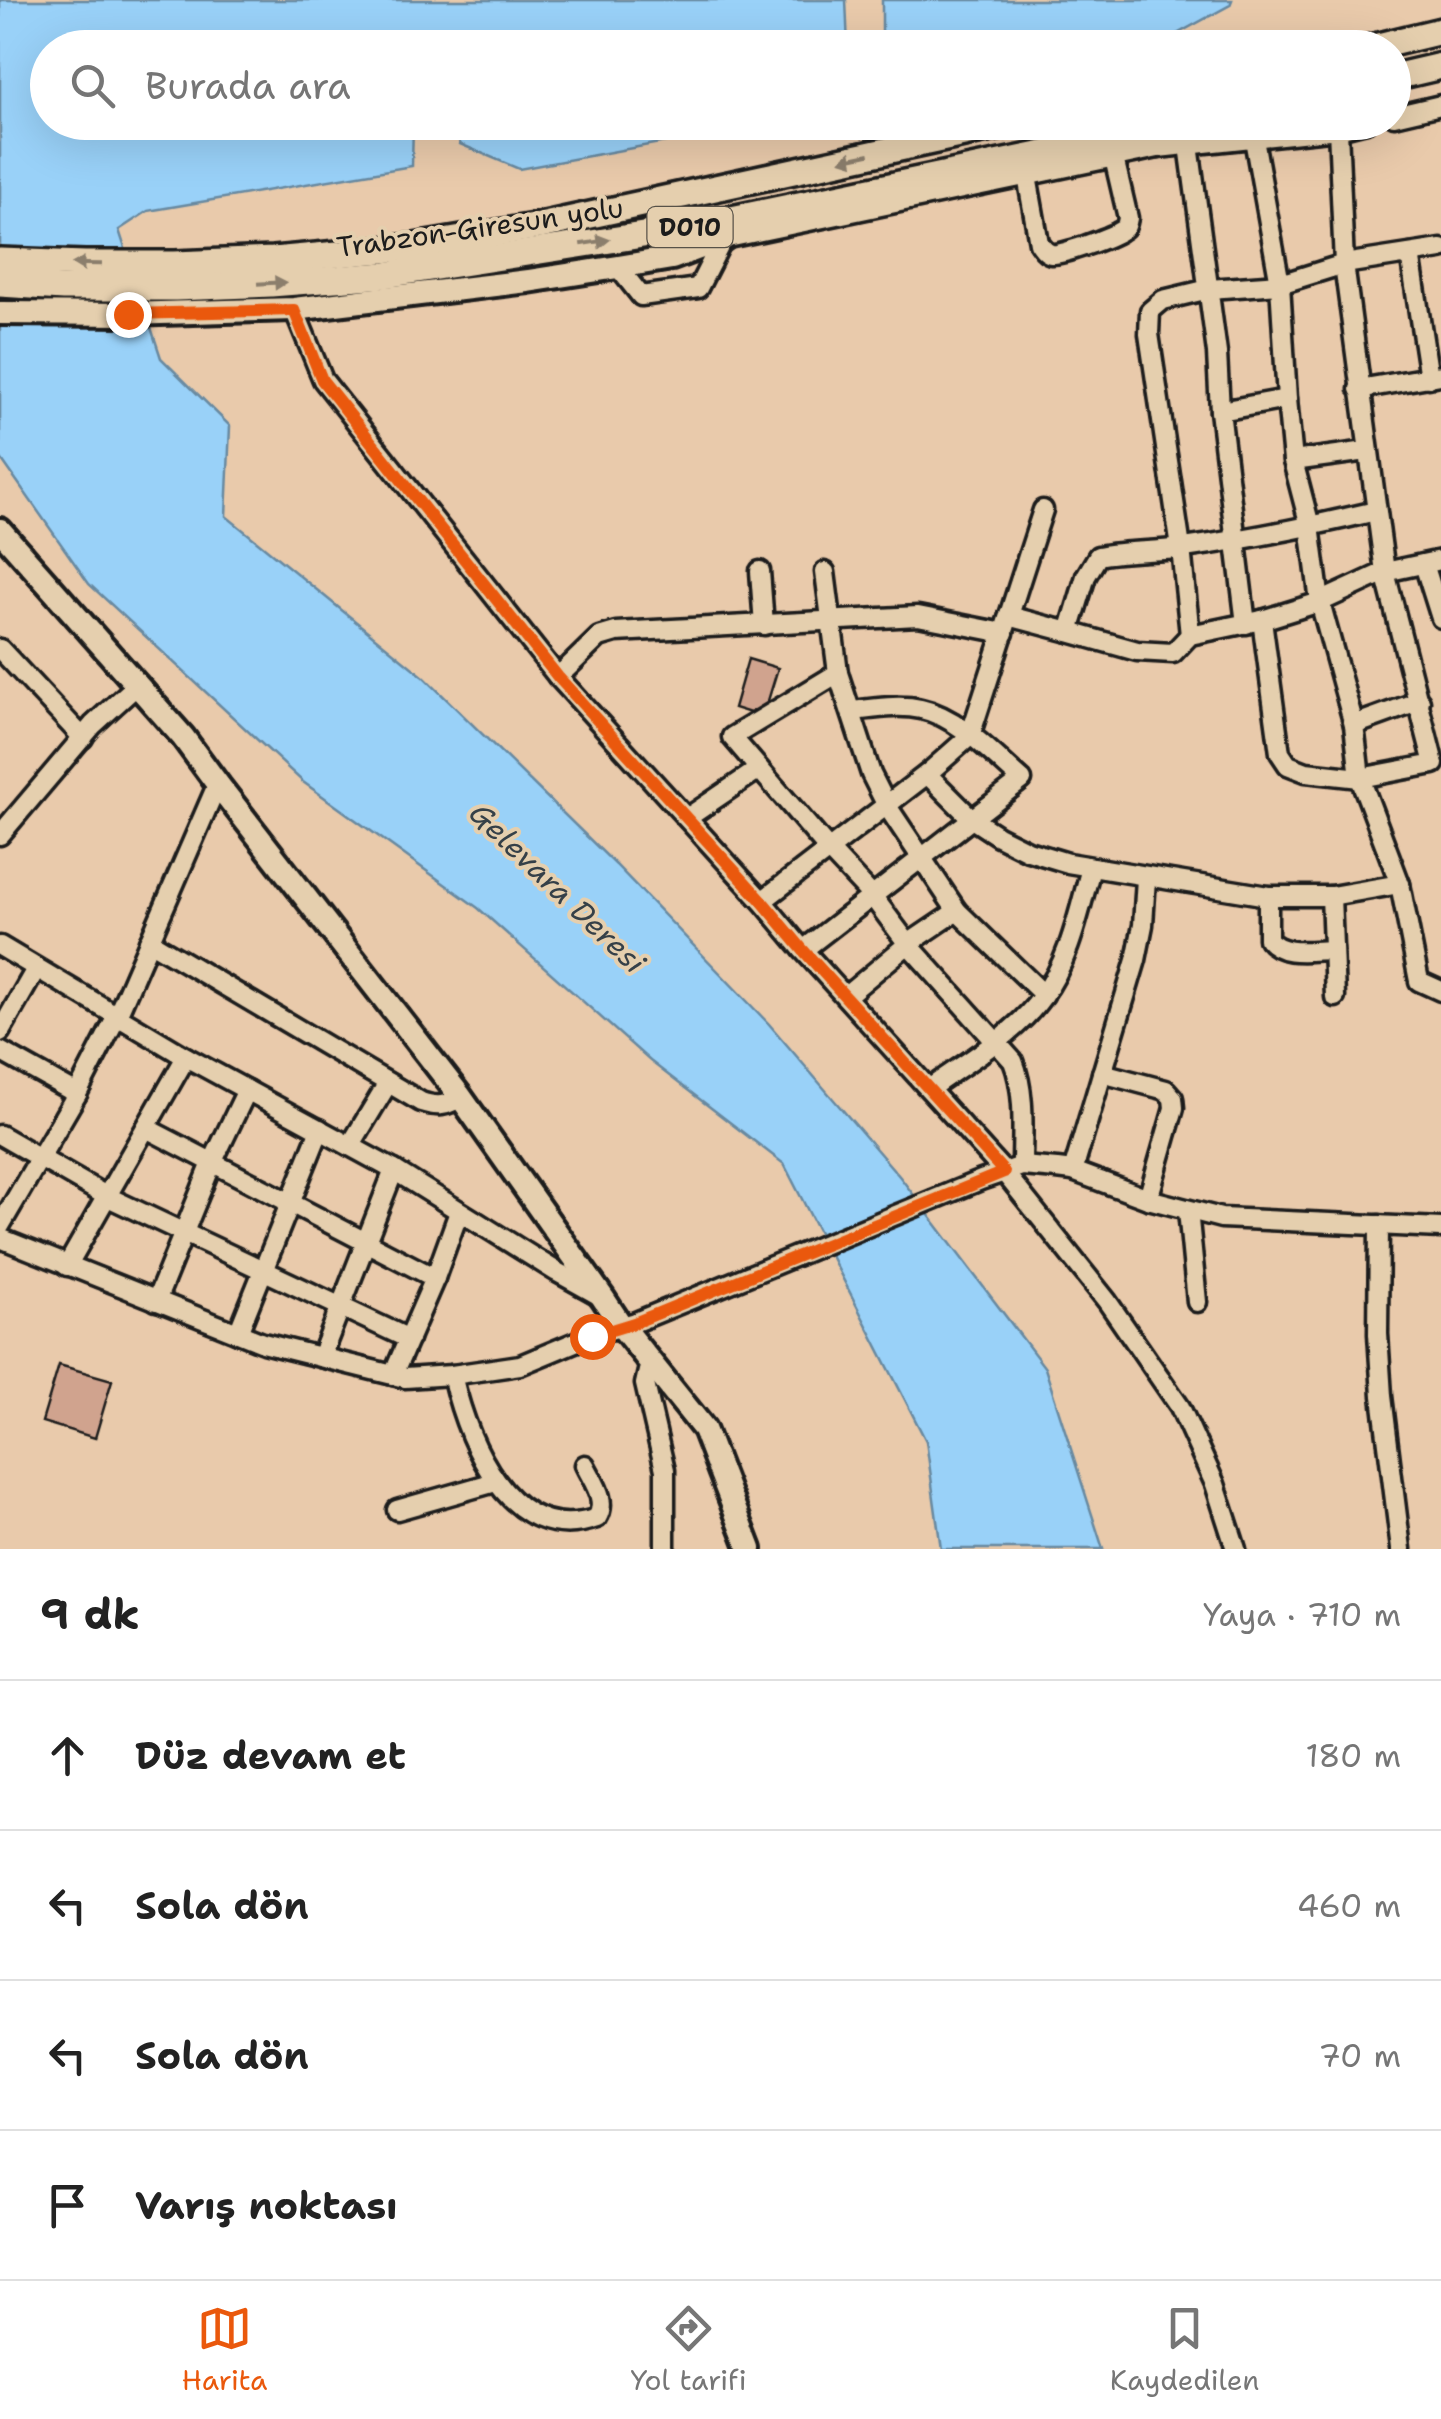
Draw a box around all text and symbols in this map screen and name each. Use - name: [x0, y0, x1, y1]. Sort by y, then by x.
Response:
- search box: [30, 30, 1411, 140]
- icon: search: [65, 58, 120, 113]
- text: Burada ara: [145, 60, 351, 111]
- one-way arrow: [840, 150, 871, 165]
- street label: Trabzon-Giresun yolu: [334, 188, 626, 266]
- road number: D010: [648, 207, 732, 247]
- one-way arrow: [579, 234, 611, 250]
- one-way arrow: [71, 256, 103, 272]
- one-way arrow: [257, 275, 289, 291]
- route end: [106, 292, 152, 338]
- water label: Gelevara Deresi: [460, 793, 655, 983]
- route start: [570, 1314, 616, 1360]
- text: 9 dk: [40, 1586, 140, 1642]
- text: Yaya · 710 m: [1203, 1593, 1401, 1636]
- icon: ahead: [40, 1728, 95, 1783]
- text: Düz devam et: [135, 1730, 406, 1781]
- text: 180 m: [1305, 1734, 1401, 1777]
- icon: left: [40, 1878, 95, 1933]
- text: Sola dön: [135, 1880, 309, 1931]
- text: 460 m: [1297, 1884, 1401, 1927]
- icon: left: [40, 2028, 95, 2083]
- text: Sola dön: [135, 2030, 309, 2081]
- text: 70 m: [1318, 2034, 1401, 2077]
- icon: arrive: [40, 2178, 95, 2233]
- text: Varış noktası: [135, 2180, 398, 2231]
- tab: Harita: [182, 2301, 268, 2399]
- tab: Yol tarifi: [631, 2301, 747, 2399]
- tab: Kaydedilen: [1110, 2301, 1259, 2399]

